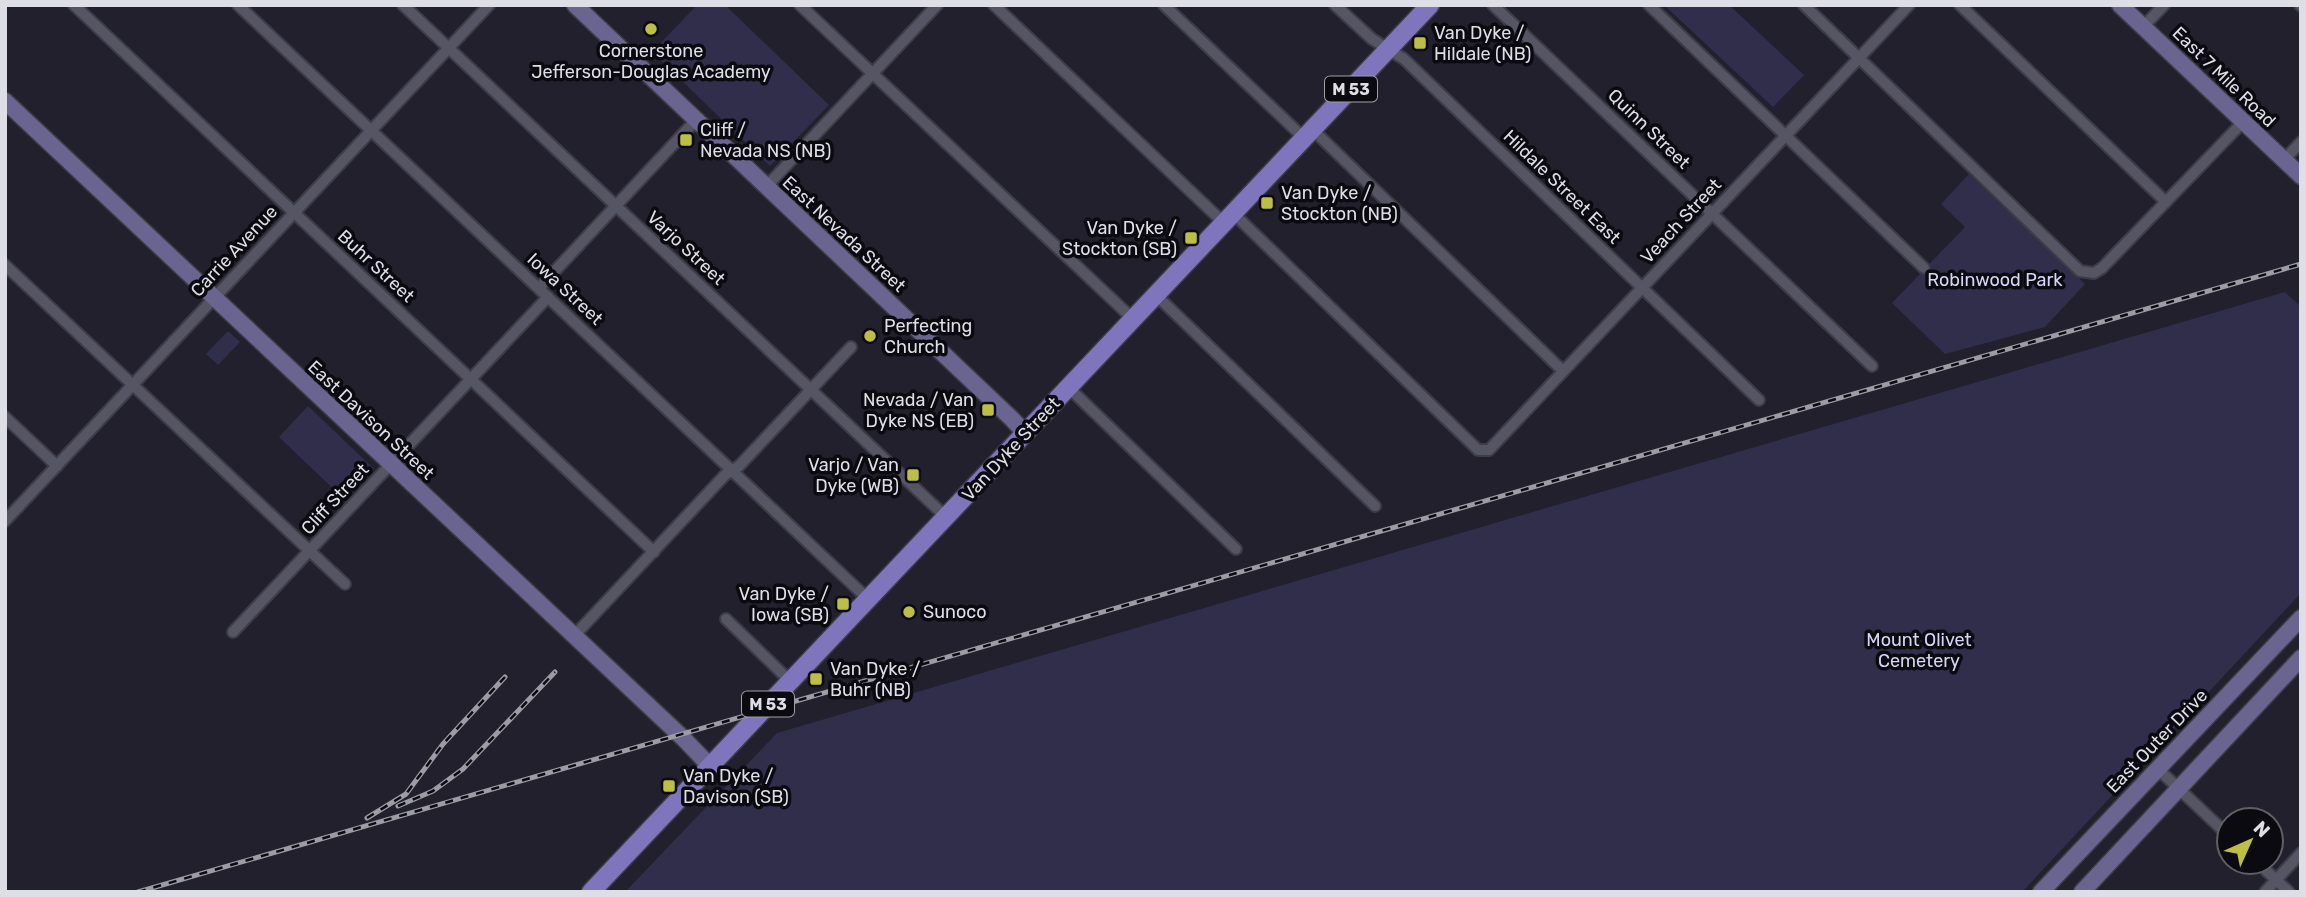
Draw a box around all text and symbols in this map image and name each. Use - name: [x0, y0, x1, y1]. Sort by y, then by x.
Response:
- marker: Cornerstone Jefferson-Douglas Academy: [643, 21, 659, 37]
- place label: Van Dyke / Hildale (NB): [1434, 22, 1531, 65]
- street label: East 7 Mile Road: [2168, 22, 2280, 132]
- marker: Van Dyke / Hildale (NB): [1412, 35, 1428, 51]
- place label: Cornerstone Jefferson-Douglas Academy: [531, 40, 771, 83]
- road number: M 53: [1325, 76, 1377, 102]
- street label: Quinn Street: [1603, 84, 1695, 174]
- place label: Cliff / Nevada NS (NB): [700, 119, 831, 162]
- street label: Hildale Street East: [1499, 125, 1625, 249]
- marker: Cliff / Nevada NS (NB): [678, 132, 694, 148]
- street label: East Nevada Street: [778, 171, 910, 297]
- street label: Veach Street: [1636, 174, 1726, 268]
- place label: Van Dyke / Stockton (NB): [1281, 182, 1398, 225]
- marker: Van Dyke / Stockton (NB): [1259, 195, 1275, 211]
- street label: Carrie Avenue: [186, 201, 282, 301]
- street label: Varjo Street: [642, 206, 730, 290]
- place label: Van Dyke / Stockton (SB): [1062, 217, 1177, 260]
- street label: Buhr Street: [333, 225, 419, 307]
- marker: Van Dyke / Stockton (SB): [1183, 230, 1199, 246]
- street label: Iowa Street: [523, 248, 607, 330]
- park label: Robinwood Park: [1927, 269, 2063, 291]
- place label: Perfecting Church: [884, 315, 972, 358]
- marker: Perfecting Church: [862, 328, 878, 344]
- street label: East Davison Street: [303, 356, 439, 484]
- place label: Nevada / Van Dyke NS (EB): [863, 389, 974, 432]
- street label: Van Dyke Street: [957, 393, 1065, 505]
- marker: Nevada / Van Dyke NS (EB): [980, 402, 996, 418]
- place label: Varjo / Van Dyke (WB): [808, 454, 899, 497]
- street label: Cliff Street: [297, 459, 373, 539]
- marker: Varjo / Van Dyke (WB): [905, 467, 921, 483]
- place label: Van Dyke / Iowa (SB): [739, 583, 829, 626]
- marker: Van Dyke / Iowa (SB): [835, 596, 851, 612]
- place label: Sunoco: [923, 601, 987, 623]
- marker: Sunoco: [901, 604, 917, 620]
- park label: Mount Olivet Cemetery: [1866, 629, 1972, 672]
- place label: Van Dyke / Buhr (NB): [830, 658, 921, 701]
- marker: Van Dyke / Buhr (NB): [808, 671, 824, 687]
- street label: East Outer Drive: [2102, 685, 2212, 797]
- road number: M 53: [742, 692, 794, 716]
- place label: Van Dyke / Davison (SB): [683, 765, 789, 808]
- marker: Van Dyke / Davison (SB): [661, 778, 677, 794]
- north arrow: [2215, 806, 2285, 876]
- text: N: [2249, 816, 2275, 842]

